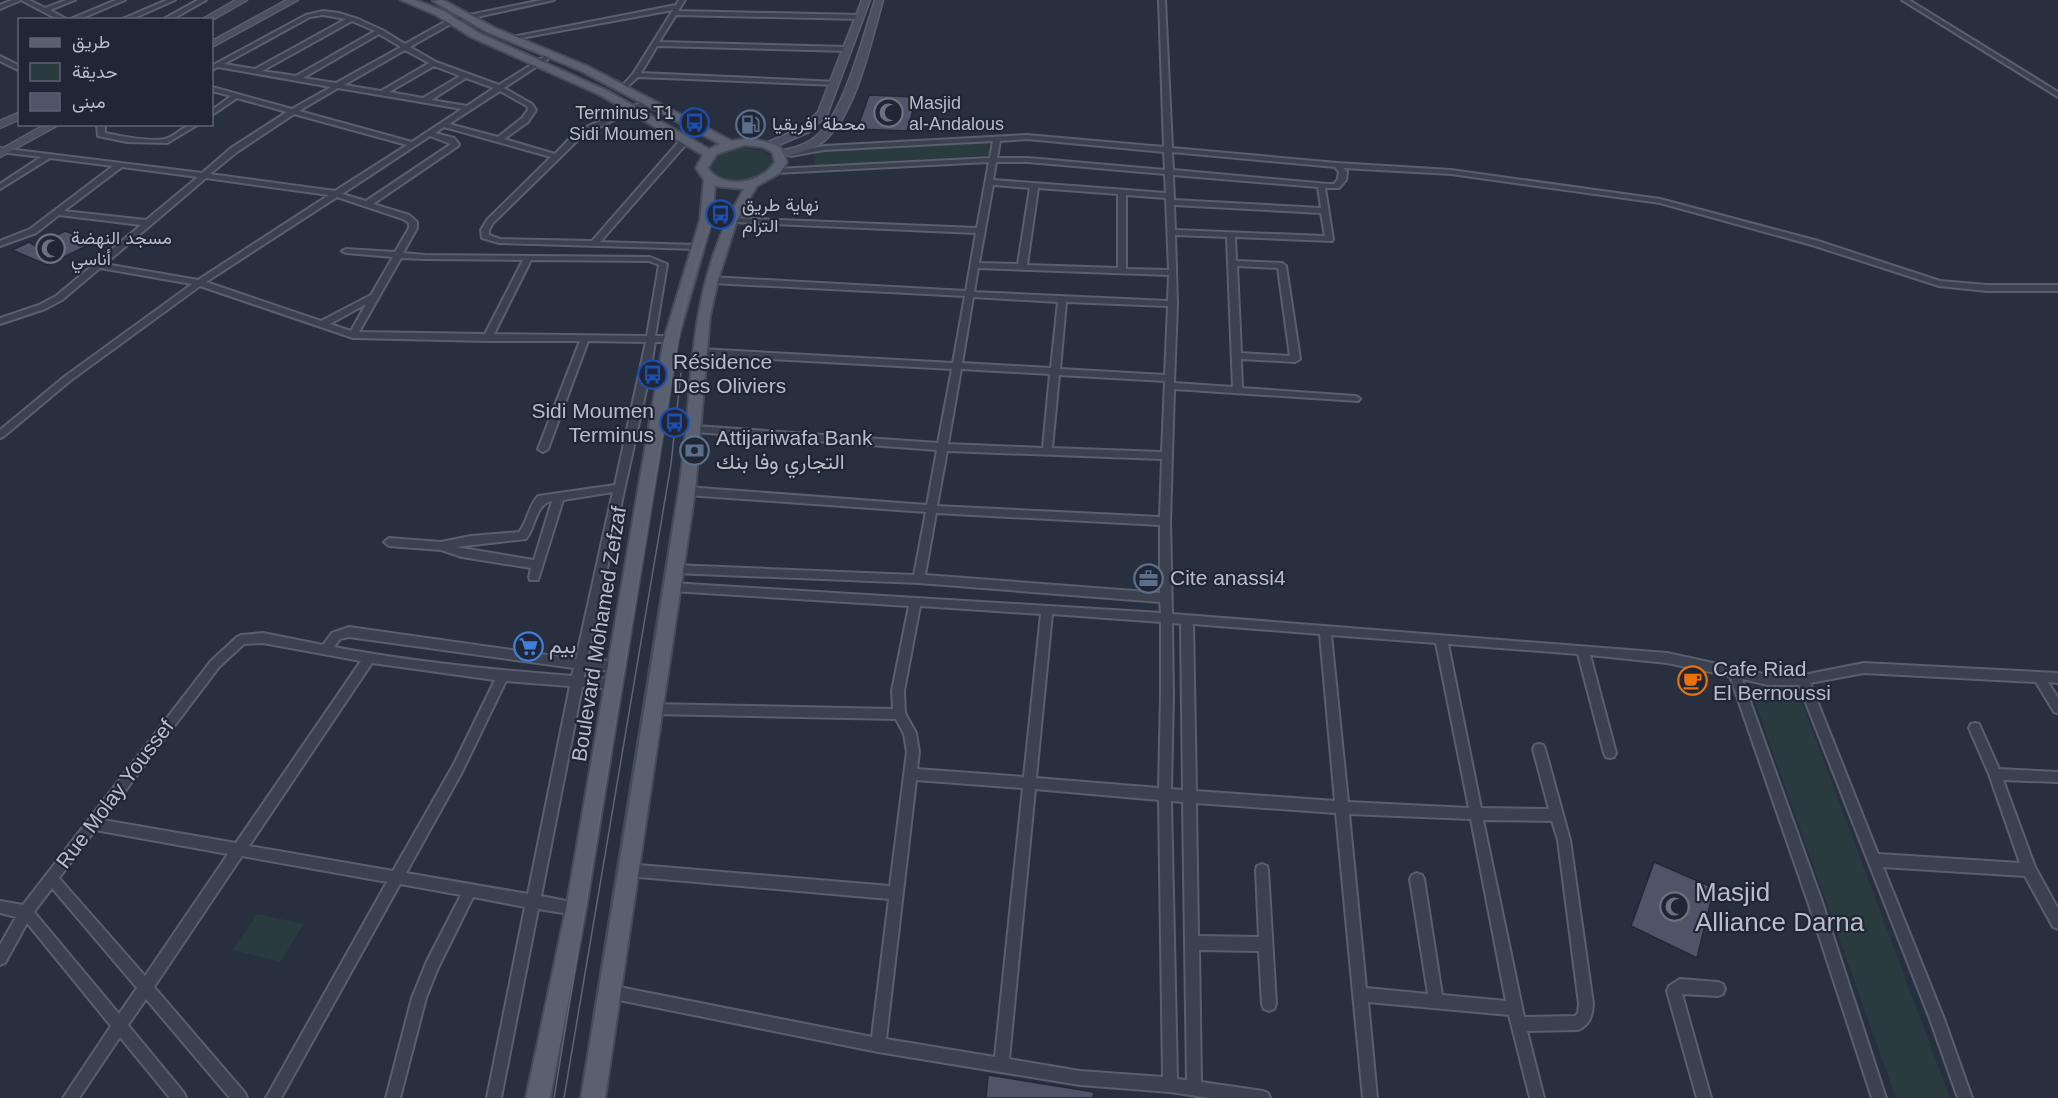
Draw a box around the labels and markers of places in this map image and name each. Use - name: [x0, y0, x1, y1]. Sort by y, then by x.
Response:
- place label: Masjid al-Andalous: [909, 93, 1004, 134]
- mosque icon: Masjid al-Andalous: [872, 97, 904, 129]
- place label: Terminus T1 Sidi Moumen: [569, 103, 674, 144]
- bus stop icon: Terminus T1 Sidi Moumen: [679, 107, 711, 139]
- fuel station icon: محطة افريقيا: [735, 108, 767, 140]
- place label: محطة افريقيا: [772, 114, 866, 135]
- place label: نهاية طريق الترام: [742, 195, 819, 238]
- bus stop icon: نهاية طريق الترام: [705, 199, 737, 231]
- place label: مسجد النهضة أناسي: [71, 228, 172, 274]
- mosque icon: مسجد النهضة أناسي: [34, 232, 66, 264]
- place label: Résidence Des Oliviers: [673, 350, 786, 397]
- bus stop icon: Résidence Des Oliviers: [636, 358, 668, 390]
- place label: Sidi Moumen Terminus: [531, 399, 654, 446]
- bus stop icon: Sidi Moumen Terminus: [659, 407, 691, 439]
- place label: Attijariwafa Bank التجاري وفا بنك: [716, 426, 873, 479]
- bank icon: Attijariwafa Bank التجاري وفا بنك: [679, 434, 711, 466]
- office icon: Cite anassi4: [1133, 562, 1165, 594]
- place label: Cite anassi4: [1170, 566, 1286, 589]
- supermarket icon: بيم: [512, 630, 544, 662]
- place label: بيم: [549, 634, 576, 660]
- place label: Cafe Riad El Bernoussi: [1713, 657, 1831, 704]
- cafe icon: Cafe Riad El Bernoussi: [1676, 665, 1708, 697]
- place label: Masjid Alliance Darna: [1695, 877, 1865, 937]
- mosque icon: Masjid Alliance Darna: [1658, 891, 1690, 923]

